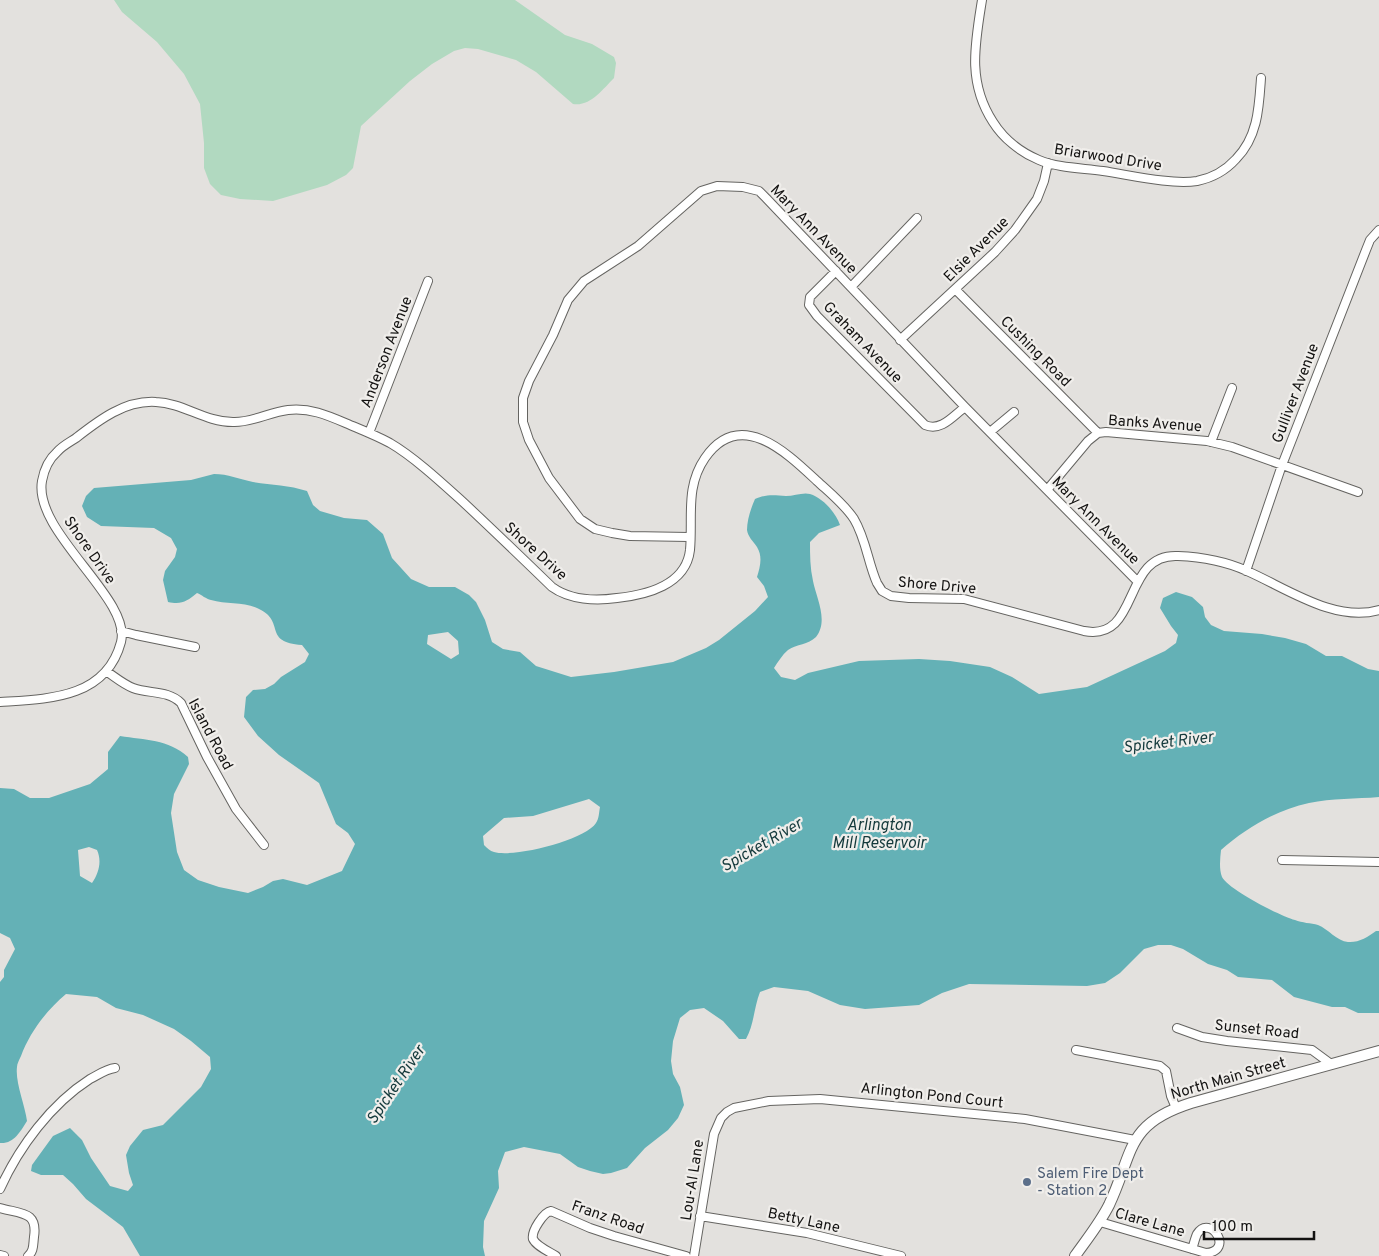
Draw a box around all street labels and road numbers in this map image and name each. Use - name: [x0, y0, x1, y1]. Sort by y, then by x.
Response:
- street label: Briarwood Drive: [1053, 141, 1163, 176]
- street label: Mary Ann Avenue: [765, 181, 860, 279]
- street label: Elsie Avenue: [940, 213, 1014, 287]
- street label: Anderson Avenue: [357, 294, 417, 411]
- street label: Graham Avenue: [818, 298, 906, 388]
- street label: Cushing Road: [995, 313, 1074, 392]
- street label: Gulliver Avenue: [1269, 341, 1324, 446]
- street label: Banks Avenue: [1107, 412, 1203, 437]
- street label: Mary Ann Avenue: [1047, 473, 1143, 569]
- street label: Shore Drive: [58, 513, 119, 588]
- street label: Shore Drive: [499, 519, 571, 585]
- street label: Shore Drive: [897, 574, 977, 599]
- street label: Island Road: [183, 696, 236, 774]
- street label: Sunset Road: [1214, 1017, 1300, 1044]
- street label: North Main Street: [1169, 1054, 1288, 1105]
- street label: Arlington Pond Court: [860, 1080, 1004, 1113]
- street label: Lou-Al Lane: [678, 1138, 709, 1222]
- street label: Franz Road: [569, 1197, 646, 1240]
- street label: Clare Lane: [1112, 1204, 1187, 1242]
- street label: Betty Lane: [766, 1205, 842, 1238]

